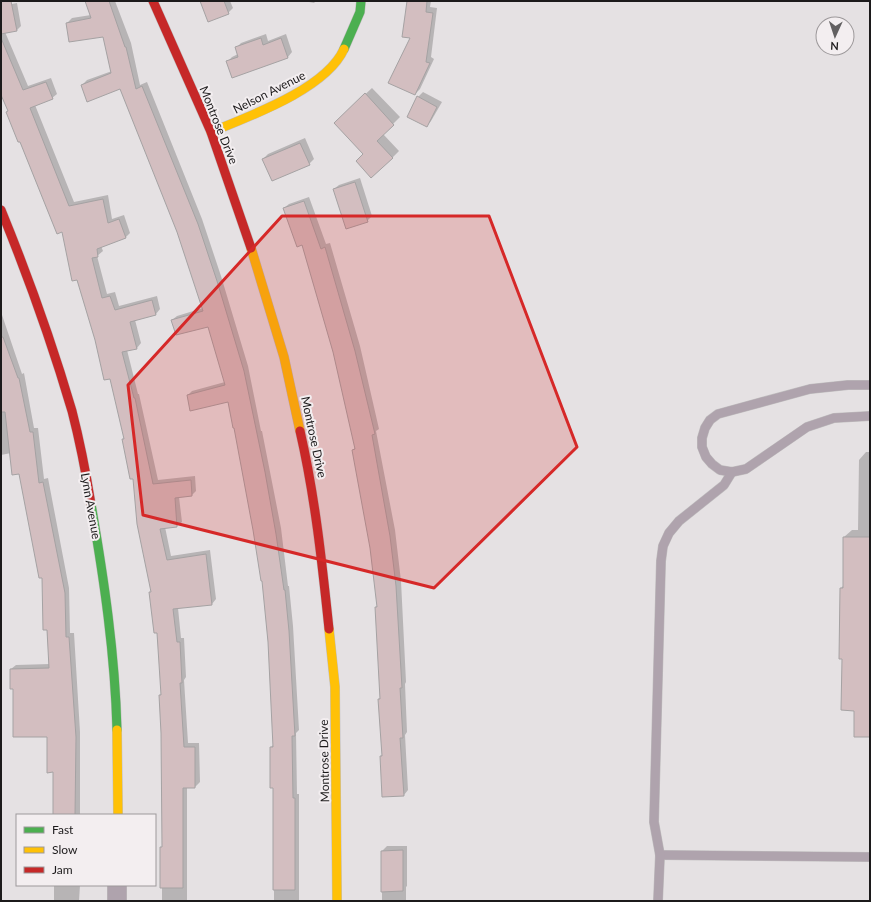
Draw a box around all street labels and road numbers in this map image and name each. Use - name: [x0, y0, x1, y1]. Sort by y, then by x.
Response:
- street label: Nelson Avenue: [230, 67, 308, 117]
- street label: Montrose Drive: [197, 84, 241, 166]
- street label: Montrose Drive: [298, 395, 330, 479]
- street label: Lynn Avenue: [78, 472, 104, 540]
- street label: Montrose Drive: [316, 719, 332, 803]

